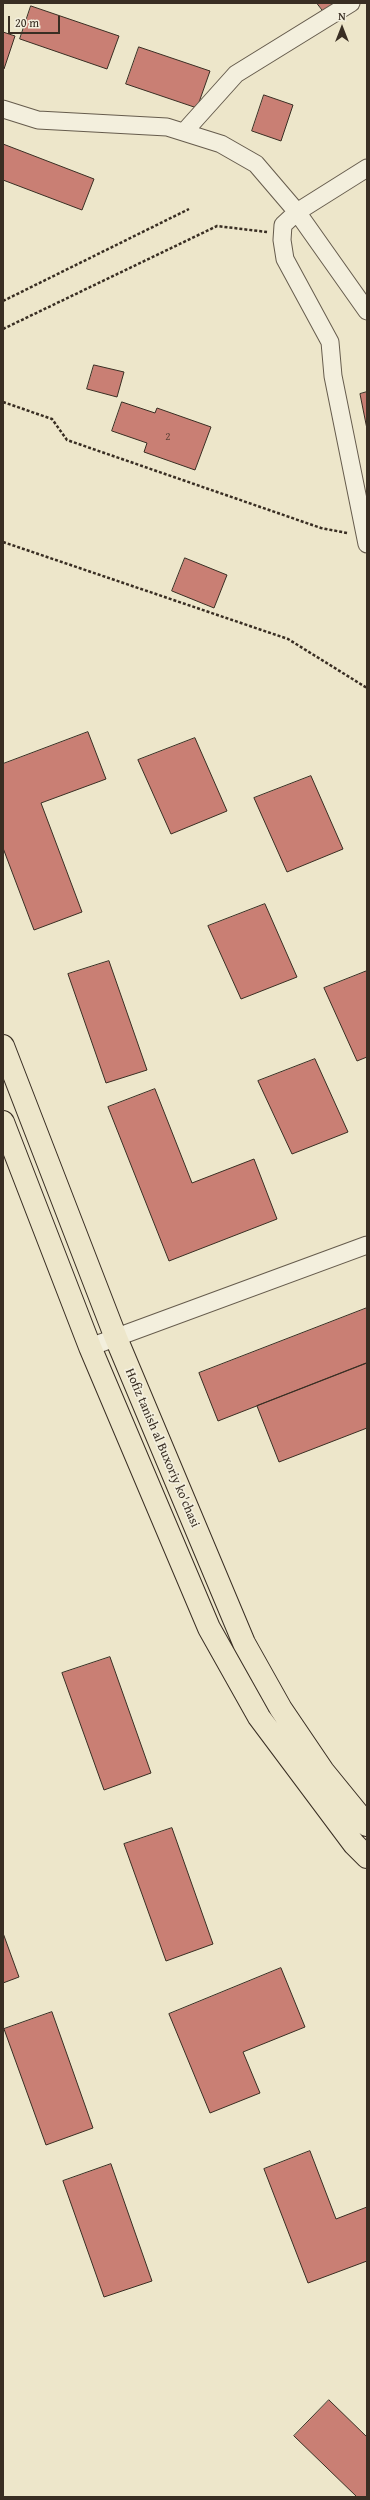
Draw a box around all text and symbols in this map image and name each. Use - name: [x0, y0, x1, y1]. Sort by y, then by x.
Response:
- scale bar: [10, 8, 62, 34]
- north arrow: [322, 8, 362, 48]
- text: N: [338, 8, 346, 24]
- text: 20 m: [15, 14, 39, 31]
- house number: 2: [165, 430, 171, 444]
- street label: Hofiz tanish al Buxoriy ko'chasi: [121, 1366, 203, 1530]

